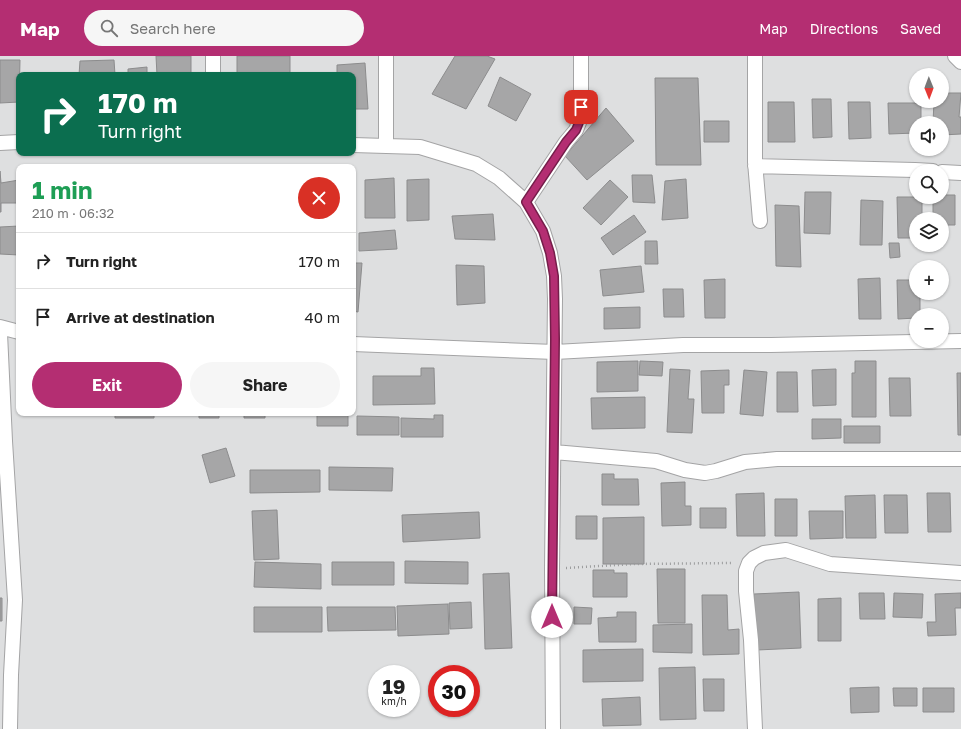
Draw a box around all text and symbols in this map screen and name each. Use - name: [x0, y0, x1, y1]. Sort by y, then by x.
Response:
- search box: [84, 10, 364, 46]
- text: Map: [20, 17, 60, 40]
- icon: search: [98, 17, 120, 39]
- text: Search here: [130, 19, 216, 37]
- text: Map: [759, 20, 788, 37]
- text: Directions: [810, 20, 878, 37]
- text: Saved: [900, 20, 941, 37]
- north arrow: [909, 68, 949, 108]
- map controls: [909, 68, 949, 348]
- text: 170 m: [98, 86, 177, 119]
- icon: right: [32, 88, 84, 140]
- pin: [564, 90, 598, 124]
- icon: arrive: [570, 96, 592, 118]
- button: sound: [909, 116, 949, 156]
- text: Turn right: [98, 120, 182, 142]
- button: search: [909, 164, 949, 204]
- text: 1 min: [32, 175, 92, 204]
- button: close: [298, 177, 340, 219]
- text: 210 m · 06:32: [32, 205, 114, 221]
- button: layers: [909, 212, 949, 252]
- icon: right: [32, 250, 54, 272]
- text: Turn right: [66, 252, 137, 270]
- text: 170 m: [298, 252, 340, 270]
- button: +: [909, 260, 949, 300]
- icon: arrive: [32, 306, 54, 328]
- text: Arrive at destination: [66, 308, 215, 326]
- text: 40 m: [305, 308, 340, 326]
- button: −: [909, 308, 949, 348]
- button: Exit: [32, 362, 182, 408]
- button: Share: [190, 362, 340, 408]
- position arrow: [531, 596, 573, 638]
- speed limit sign: 30: [428, 665, 480, 717]
- text: 19: [382, 674, 405, 698]
- text: km/h: [381, 695, 407, 707]

